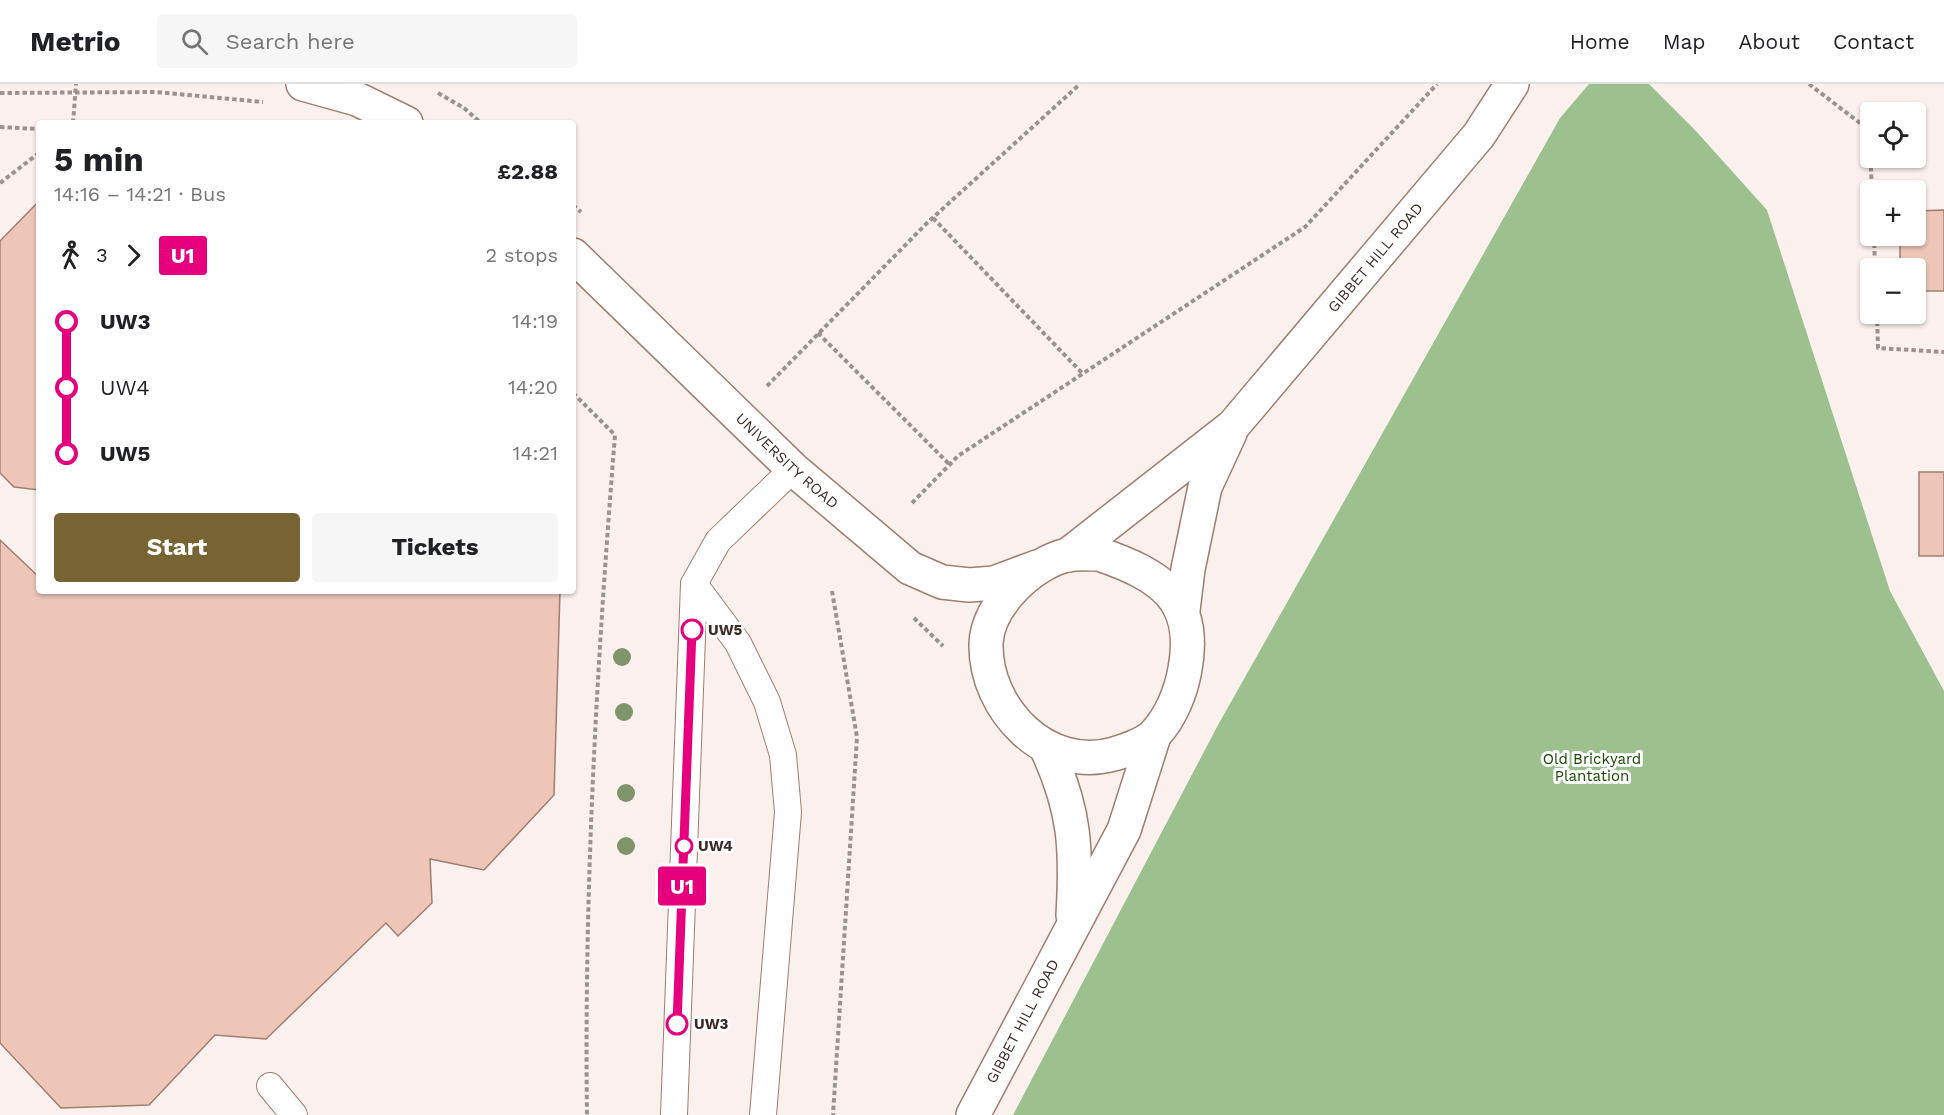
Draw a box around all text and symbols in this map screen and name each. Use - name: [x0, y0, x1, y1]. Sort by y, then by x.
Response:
- search box: [157, 14, 577, 68]
- text: Metrio: [30, 25, 121, 58]
- icon: search: [178, 25, 211, 58]
- text: Search here: [226, 29, 355, 54]
- text: Home: [1570, 29, 1630, 54]
- text: Map: [1663, 29, 1706, 54]
- text: About: [1739, 29, 1800, 54]
- text: Contact: [1833, 29, 1914, 54]
- map controls: [1860, 102, 1926, 324]
- button: locate: [1860, 102, 1926, 168]
- text: 5 min: [54, 140, 144, 179]
- text: £2.88: [497, 159, 558, 184]
- button: +: [1860, 180, 1926, 246]
- text: 14:16 – 14:21 · Bus: [54, 182, 226, 206]
- street label: GIBBET HILL ROAD: [1324, 199, 1427, 316]
- icon: walk: [54, 239, 87, 272]
- icon: forward: [117, 239, 150, 272]
- text: 3: [96, 243, 108, 267]
- text: U1: [171, 243, 195, 268]
- text: 2 stops: [486, 243, 558, 267]
- button: −: [1860, 258, 1926, 324]
- text: UW3: [100, 309, 151, 334]
- text: 14:19: [512, 309, 558, 333]
- text: UW4: [100, 375, 150, 400]
- text: 14:20: [508, 375, 558, 399]
- street label: UNIVERSITY ROAD: [732, 409, 842, 512]
- text: UW5: [100, 441, 150, 466]
- text: 14:21: [513, 441, 558, 465]
- button: Start: [54, 513, 300, 582]
- button: Tickets: [312, 513, 558, 582]
- marker: UW5: [681, 619, 703, 641]
- place label: UW5: [708, 621, 743, 639]
- park label: Old Brickyard Plantation: [1543, 750, 1641, 785]
- marker: UW4: [675, 837, 693, 855]
- place label: UW4: [698, 837, 733, 855]
- line badge: U1: [655, 866, 709, 906]
- text: U1: [670, 874, 694, 899]
- street label: GIBBET HILL ROAD: [982, 956, 1063, 1086]
- marker: UW3: [666, 1013, 688, 1035]
- place label: UW3: [694, 1015, 729, 1033]

